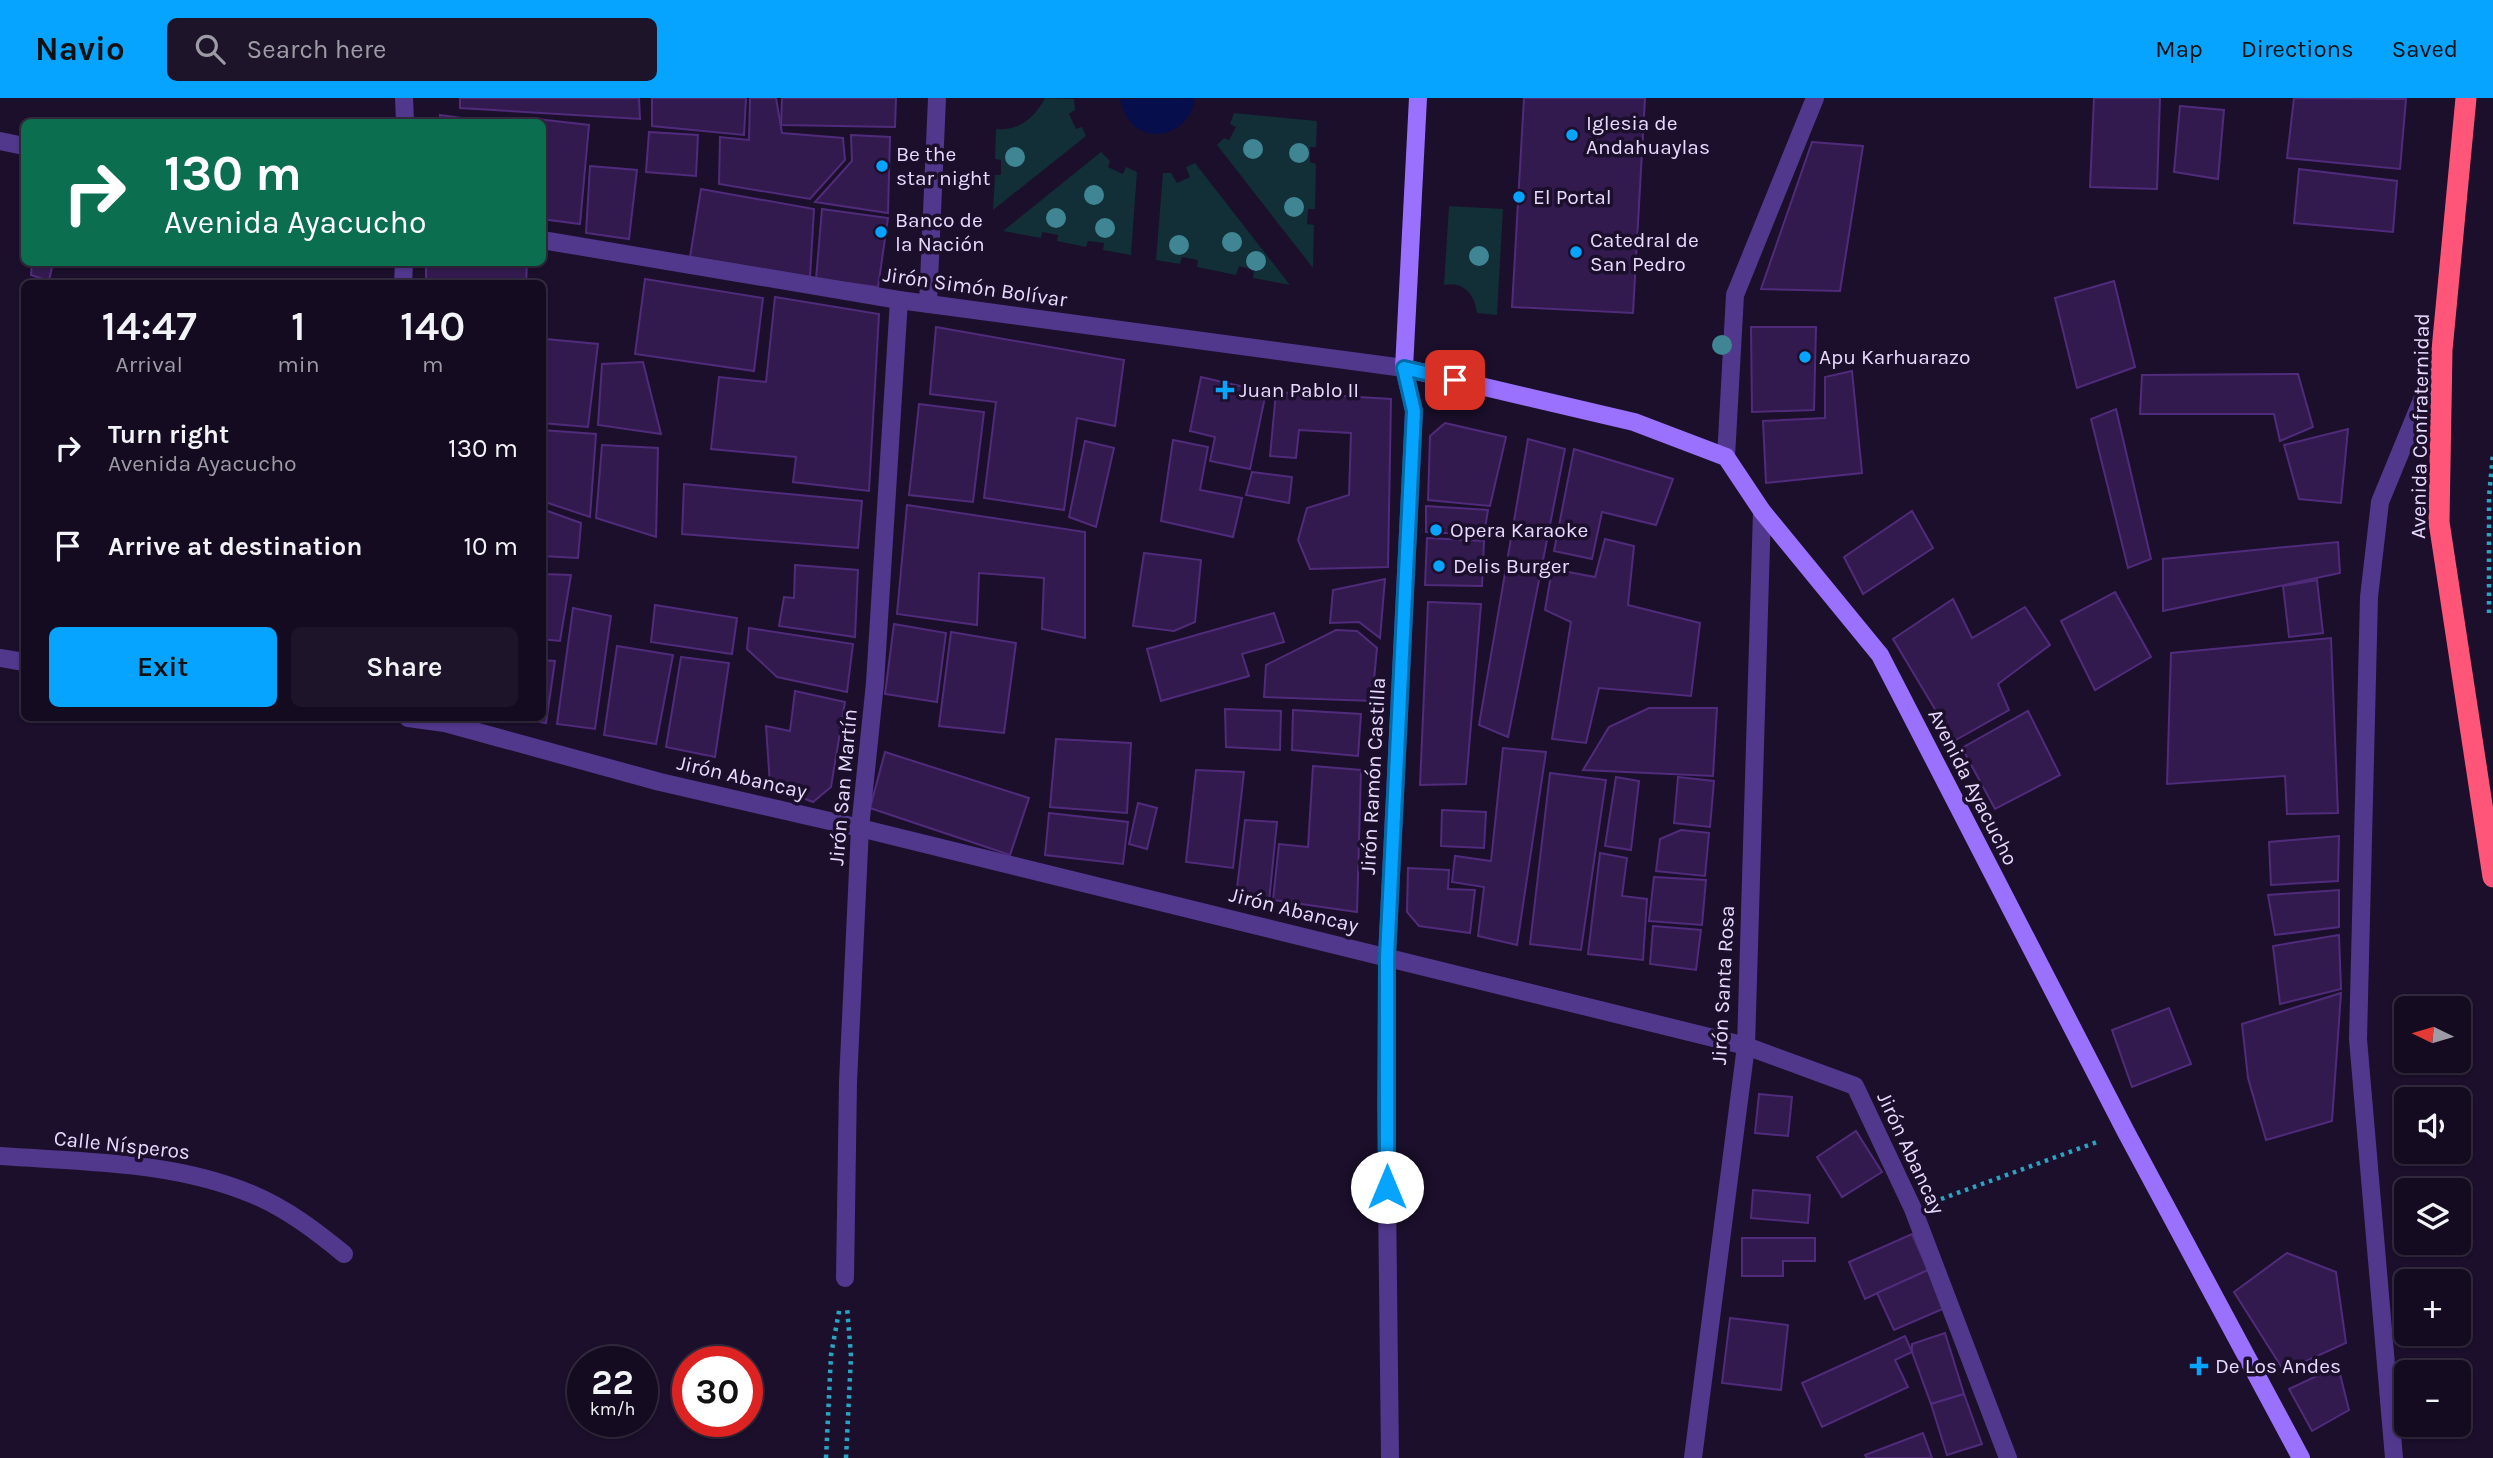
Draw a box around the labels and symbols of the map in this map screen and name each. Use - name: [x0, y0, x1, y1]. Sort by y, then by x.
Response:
- place label: Iglesia de Andahuaylas: [1586, 111, 1710, 159]
- marker: Iglesia de Andahuaylas: [1564, 127, 1580, 143]
- place label: Be the star night: [896, 142, 991, 190]
- marker: Be the star night: [874, 158, 890, 174]
- place label: El Portal: [1533, 185, 1612, 209]
- marker: El Portal: [1511, 189, 1527, 205]
- place label: Banco de la Nación: [895, 208, 985, 256]
- marker: Banco de la Nación: [873, 224, 889, 240]
- place label: Catedral de San Pedro: [1590, 228, 1699, 276]
- marker: Catedral de San Pedro: [1568, 244, 1584, 260]
- street label: Jirón Simón Bolívar: [881, 262, 1069, 312]
- street label: Avenida Confraternidad: [2406, 313, 2434, 539]
- place label: Apu Karhuarazo: [1819, 345, 1971, 369]
- marker: Apu Karhuarazo: [1797, 349, 1813, 365]
- pin: [1425, 350, 1485, 410]
- place label: Juan Pablo II: [1239, 378, 1359, 402]
- marker: Juan Pablo II: [1217, 382, 1233, 398]
- place label: Opera Karaoke: [1450, 518, 1588, 542]
- marker: Opera Karaoke: [1428, 522, 1444, 538]
- place label: Delis Burger: [1453, 554, 1569, 578]
- marker: Delis Burger: [1431, 558, 1447, 574]
- street label: Jirón Ramón Castilla: [1356, 677, 1390, 875]
- street label: Avenida Ayacucho: [1923, 705, 2023, 869]
- street label: Jirón San Martín: [824, 708, 862, 866]
- street label: Jirón Abancay: [675, 750, 809, 804]
- street label: Jirón Abancay: [1227, 882, 1361, 938]
- street label: Jirón Santa Rosa: [1707, 905, 1739, 1065]
- north arrow: [2394, 996, 2471, 1073]
- street label: Jirón Abancay: [1872, 1088, 1950, 1218]
- street label: Calle Nísperos: [53, 1126, 191, 1164]
- position arrow: [1350, 1150, 1424, 1224]
- speed limit sign: 30: [672, 1346, 763, 1437]
- place label: De Los Andes: [2215, 1354, 2341, 1378]
- marker: De Los Andes: [2189, 1356, 2209, 1376]

